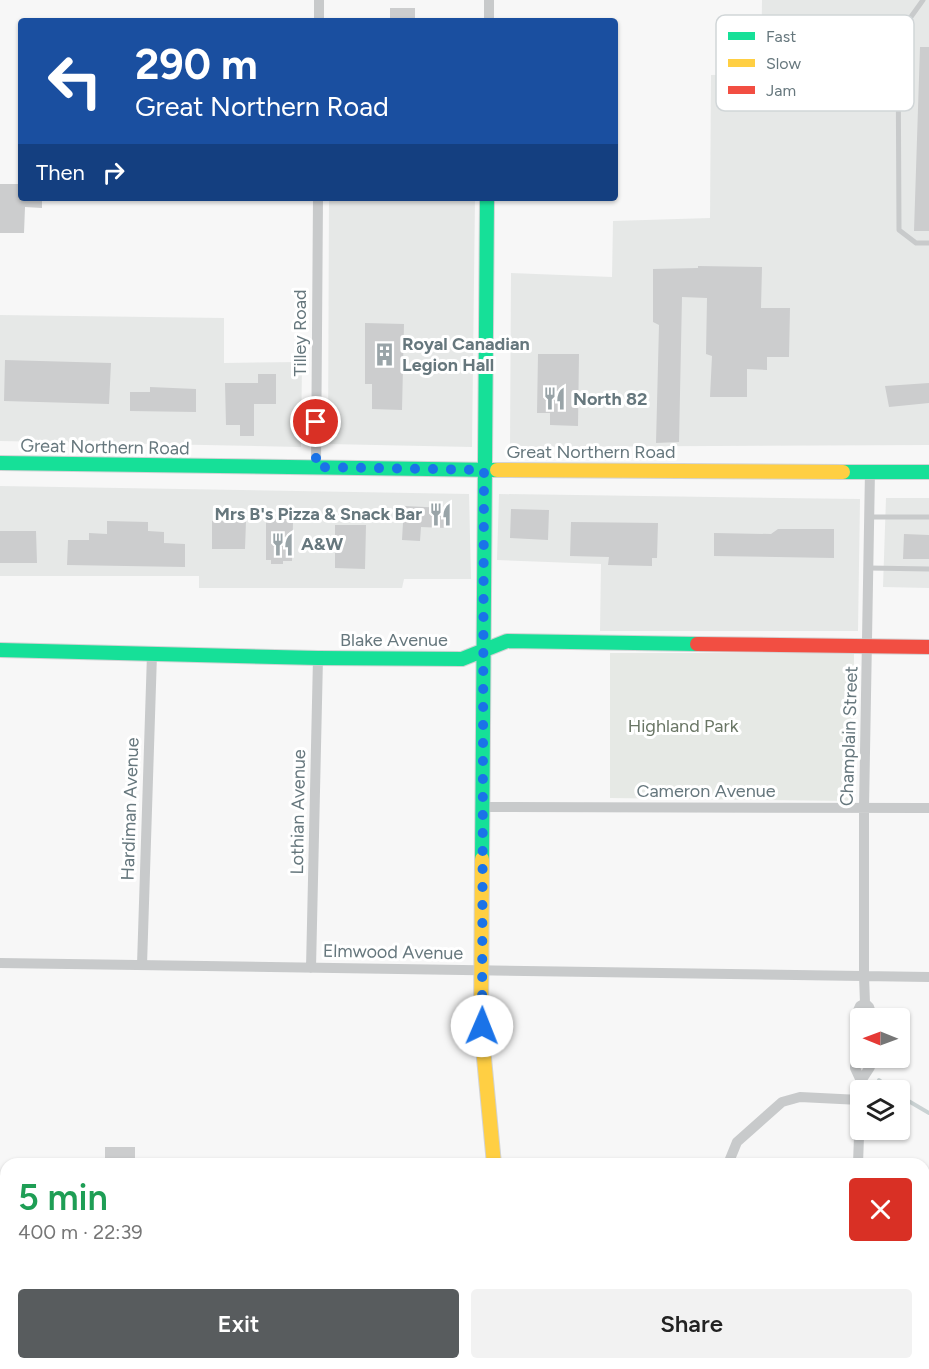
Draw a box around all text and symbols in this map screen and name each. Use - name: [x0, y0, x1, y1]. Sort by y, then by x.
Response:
- legend: [716, 15, 914, 111]
- text: Fast: [766, 27, 796, 46]
- text: 290 m: [135, 39, 258, 90]
- icon: left: [36, 42, 114, 120]
- text: Slow: [766, 54, 801, 73]
- text: Jam: [766, 81, 796, 100]
- text: Great Northern Road: [135, 90, 389, 123]
- icon: right: [97, 156, 130, 189]
- text: Then: [36, 159, 85, 186]
- street label: Tilley Road: [289, 290, 311, 376]
- place label: Royal Canadian Legion Hall: [402, 333, 530, 376]
- building icon: Royal Canadian Legion Hall: [371, 341, 397, 367]
- restaurant icon: North 82: [542, 386, 568, 412]
- place label: North 82: [573, 388, 647, 410]
- pin: [290, 396, 341, 447]
- icon: arrive: [299, 405, 332, 438]
- street label: Great Northern Road: [20, 435, 190, 459]
- street label: Great Northern Road: [506, 441, 676, 463]
- restaurant icon: Mrs B's Pizza & Snack Bar: [427, 501, 453, 527]
- place label: Mrs B's Pizza & Snack Bar: [214, 503, 422, 525]
- restaurant icon: A&W: [270, 531, 296, 557]
- place label: A&W: [301, 533, 343, 555]
- street label: Blake Avenue: [340, 629, 448, 651]
- street label: Champlain Street: [836, 665, 862, 807]
- park label: Highland Park: [628, 715, 739, 737]
- street label: Hardiman Avenue: [117, 737, 144, 881]
- street label: Lothian Avenue: [286, 749, 310, 875]
- street label: Cameron Avenue: [636, 780, 776, 802]
- street label: Elmwood Avenue: [323, 940, 464, 964]
- position arrow: [450, 994, 514, 1058]
- north arrow: [850, 1008, 910, 1068]
- map controls: [850, 1008, 910, 1140]
- button: layers: [850, 1080, 910, 1140]
- text: 5 min: [18, 1176, 108, 1219]
- button: close: [849, 1178, 912, 1241]
- text: 400 m · 22:39: [18, 1220, 143, 1244]
- button: Exit: [18, 1289, 459, 1358]
- button: Share: [471, 1289, 912, 1358]

